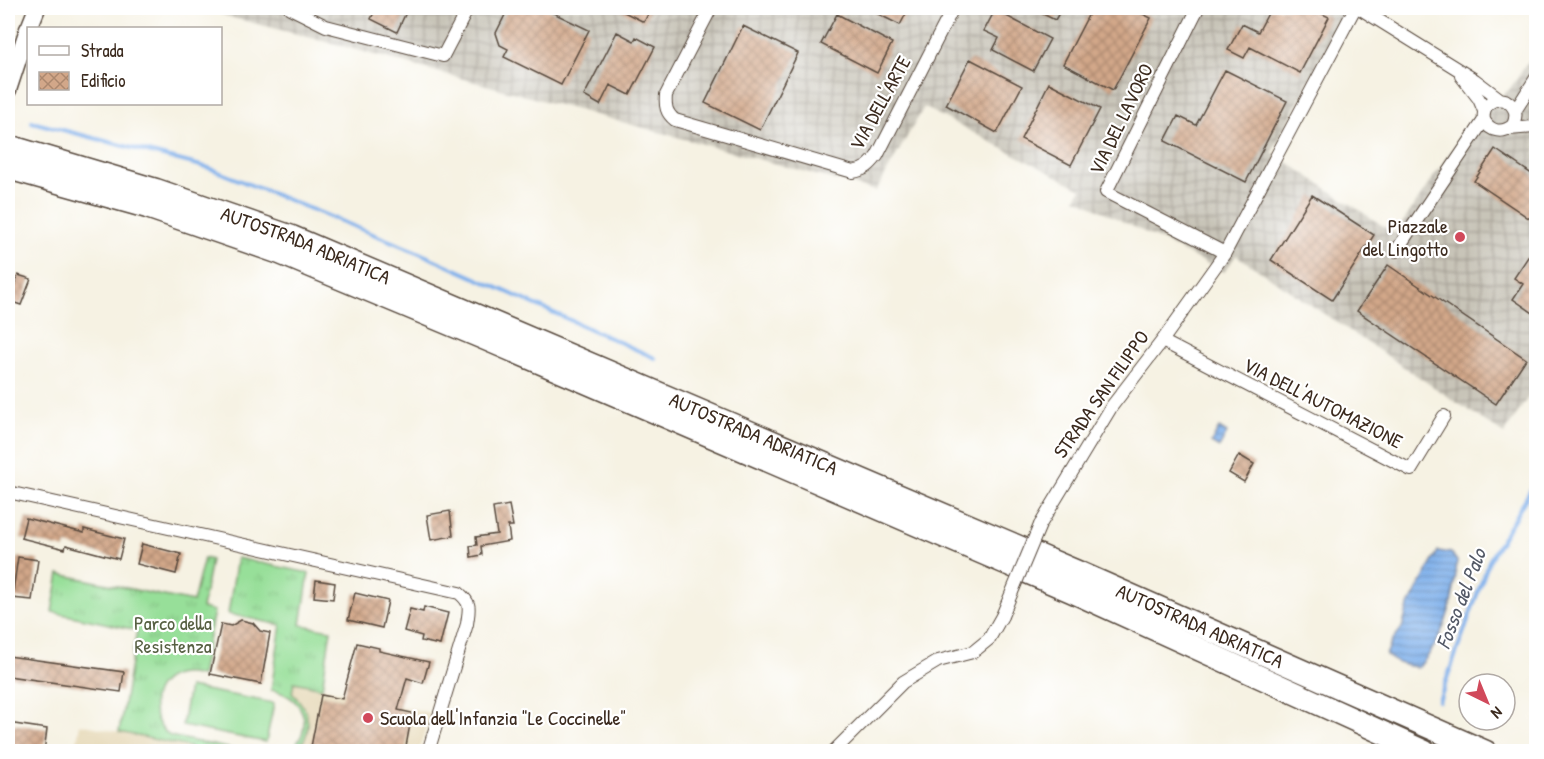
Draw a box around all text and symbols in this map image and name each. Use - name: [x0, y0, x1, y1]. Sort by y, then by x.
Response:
- legend: [27, 27, 222, 105]
- text: Strada: [81, 38, 124, 63]
- street label: VIA DELL'ARTE: [843, 51, 917, 155]
- street label: VIA DEL LAVORO: [1082, 59, 1159, 179]
- text: Edificio: [81, 68, 125, 93]
- street label: AUTOSTRADA ADRIATICA: [217, 199, 395, 291]
- place label: Piazzale del Lingotto: [1363, 212, 1448, 262]
- marker: Piazzale del Lingotto: [1453, 230, 1467, 244]
- street label: STRADA SAN FILIPPO: [1046, 324, 1155, 463]
- street label: VIA DELL'AUTOMAZIONE: [1239, 351, 1408, 454]
- street label: AUTOSTRADA ADRIATICA: [666, 386, 842, 481]
- water label: Fosso del Palo: [1428, 543, 1493, 653]
- street label: AUTOSTRADA ADRIATICA: [1112, 577, 1288, 674]
- park label: Parco della Resistenza: [134, 609, 212, 659]
- north arrow: [1457, 672, 1517, 732]
- text: N: [1486, 702, 1508, 724]
- place label: Scuola dell'Infanzia "Le Coccinelle": [380, 704, 626, 731]
- marker: Scuola dell'Infanzia "Le Coccinelle": [361, 711, 375, 725]

